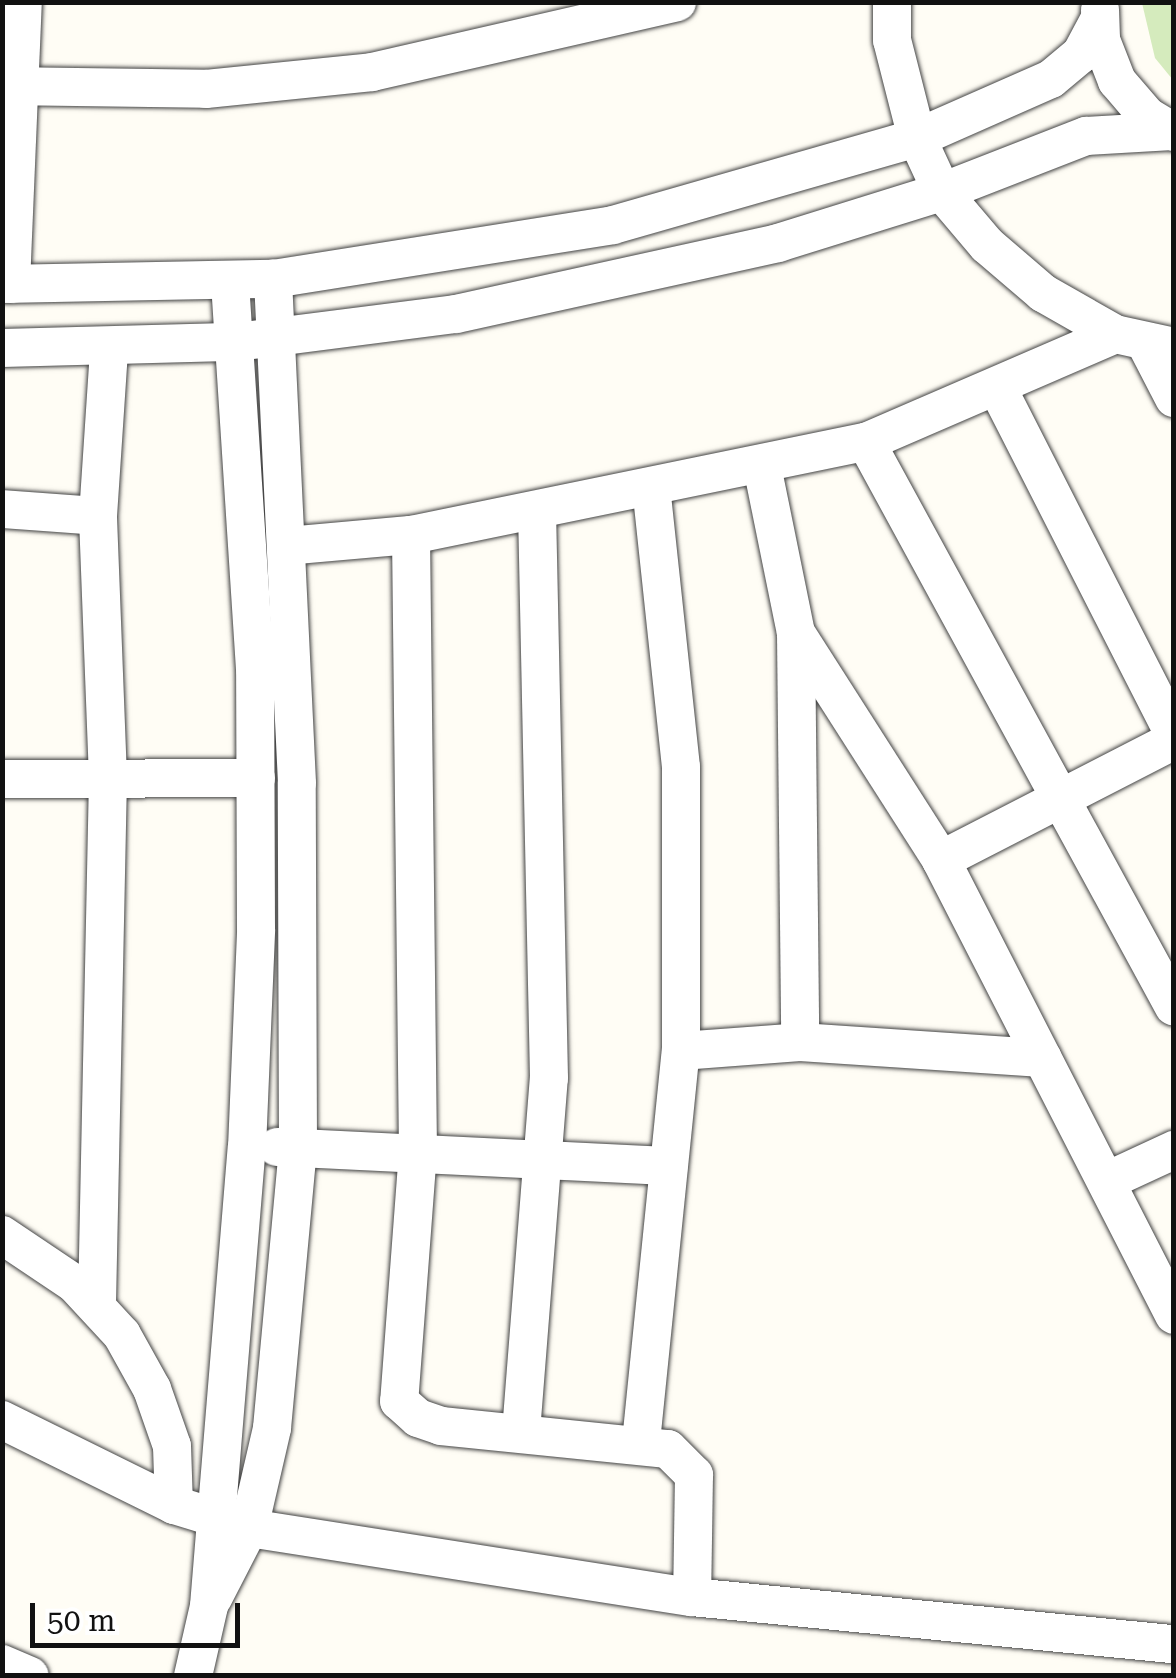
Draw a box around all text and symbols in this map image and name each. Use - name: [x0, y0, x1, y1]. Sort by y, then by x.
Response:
- scale bar: [35, 1583, 245, 1645]
- text: 50 m: [47, 1603, 116, 1638]

